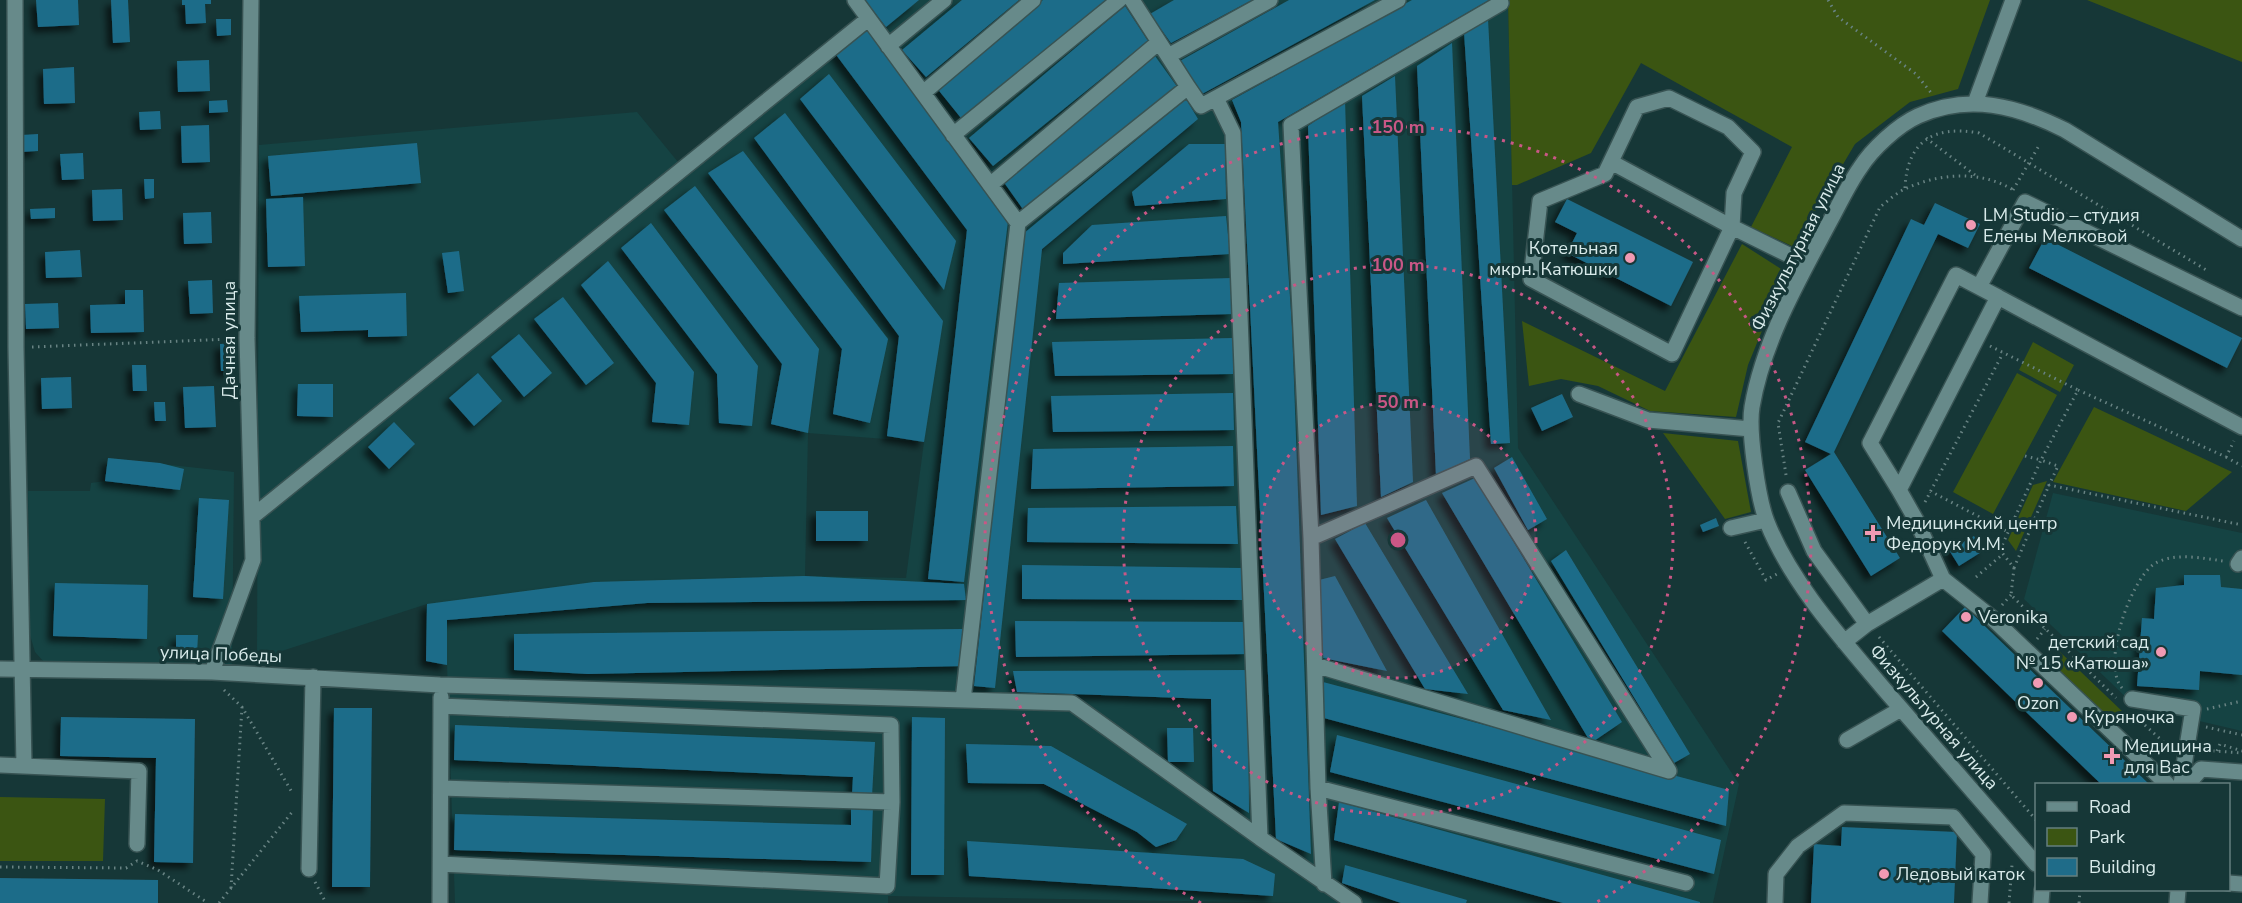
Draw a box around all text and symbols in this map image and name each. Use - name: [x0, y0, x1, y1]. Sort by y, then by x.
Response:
- text: 150 m: [1371, 115, 1425, 139]
- street label: Физкультурная улица: [1745, 159, 1851, 335]
- place label: LM Studio – студия Елены Мелковой: [1983, 203, 2140, 248]
- marker: LM Studio – студия Елены Мелковой: [1964, 218, 1978, 232]
- place label: Котельная мкрн. Катюшки: [1489, 236, 1618, 281]
- marker: Котельная мкрн. Катюшки: [1623, 251, 1637, 265]
- text: 100 m: [1371, 253, 1425, 277]
- street label: Дачная улица: [217, 281, 241, 399]
- text: 50 m: [1377, 390, 1419, 414]
- place label: Медицинский центр Федорук М.М.: [1886, 511, 2058, 556]
- marker: Медицинский центр Федорук М.М.: [1864, 524, 1882, 542]
- centre of rings: [1388, 530, 1408, 550]
- place label: Veronika: [1977, 605, 2048, 629]
- marker: Veronika: [1959, 610, 1973, 624]
- place label: детский сад № 15 «Катюша»: [2016, 630, 2149, 675]
- street label: Физкультурная улица: [1864, 639, 2004, 795]
- street label: улица Победы: [159, 640, 283, 668]
- marker: детский сад № 15 «Катюша»: [2154, 645, 2168, 659]
- marker: Ozon: [2031, 676, 2045, 690]
- place label: Ozon: [2017, 691, 2059, 715]
- place label: Куряночка: [2084, 705, 2175, 729]
- marker: Куряночка: [2065, 710, 2079, 724]
- place label: Медицина для Вас: [2124, 734, 2212, 779]
- marker: Медицина для Вас: [2105, 749, 2119, 763]
- legend: [2035, 783, 2230, 891]
- text: Road: [2089, 795, 2131, 819]
- text: Park: [2089, 825, 2126, 849]
- text: Building: [2089, 855, 2156, 879]
- place label: Ледовый каток: [1896, 862, 2025, 886]
- marker: Ледовый каток: [1877, 867, 1891, 881]

